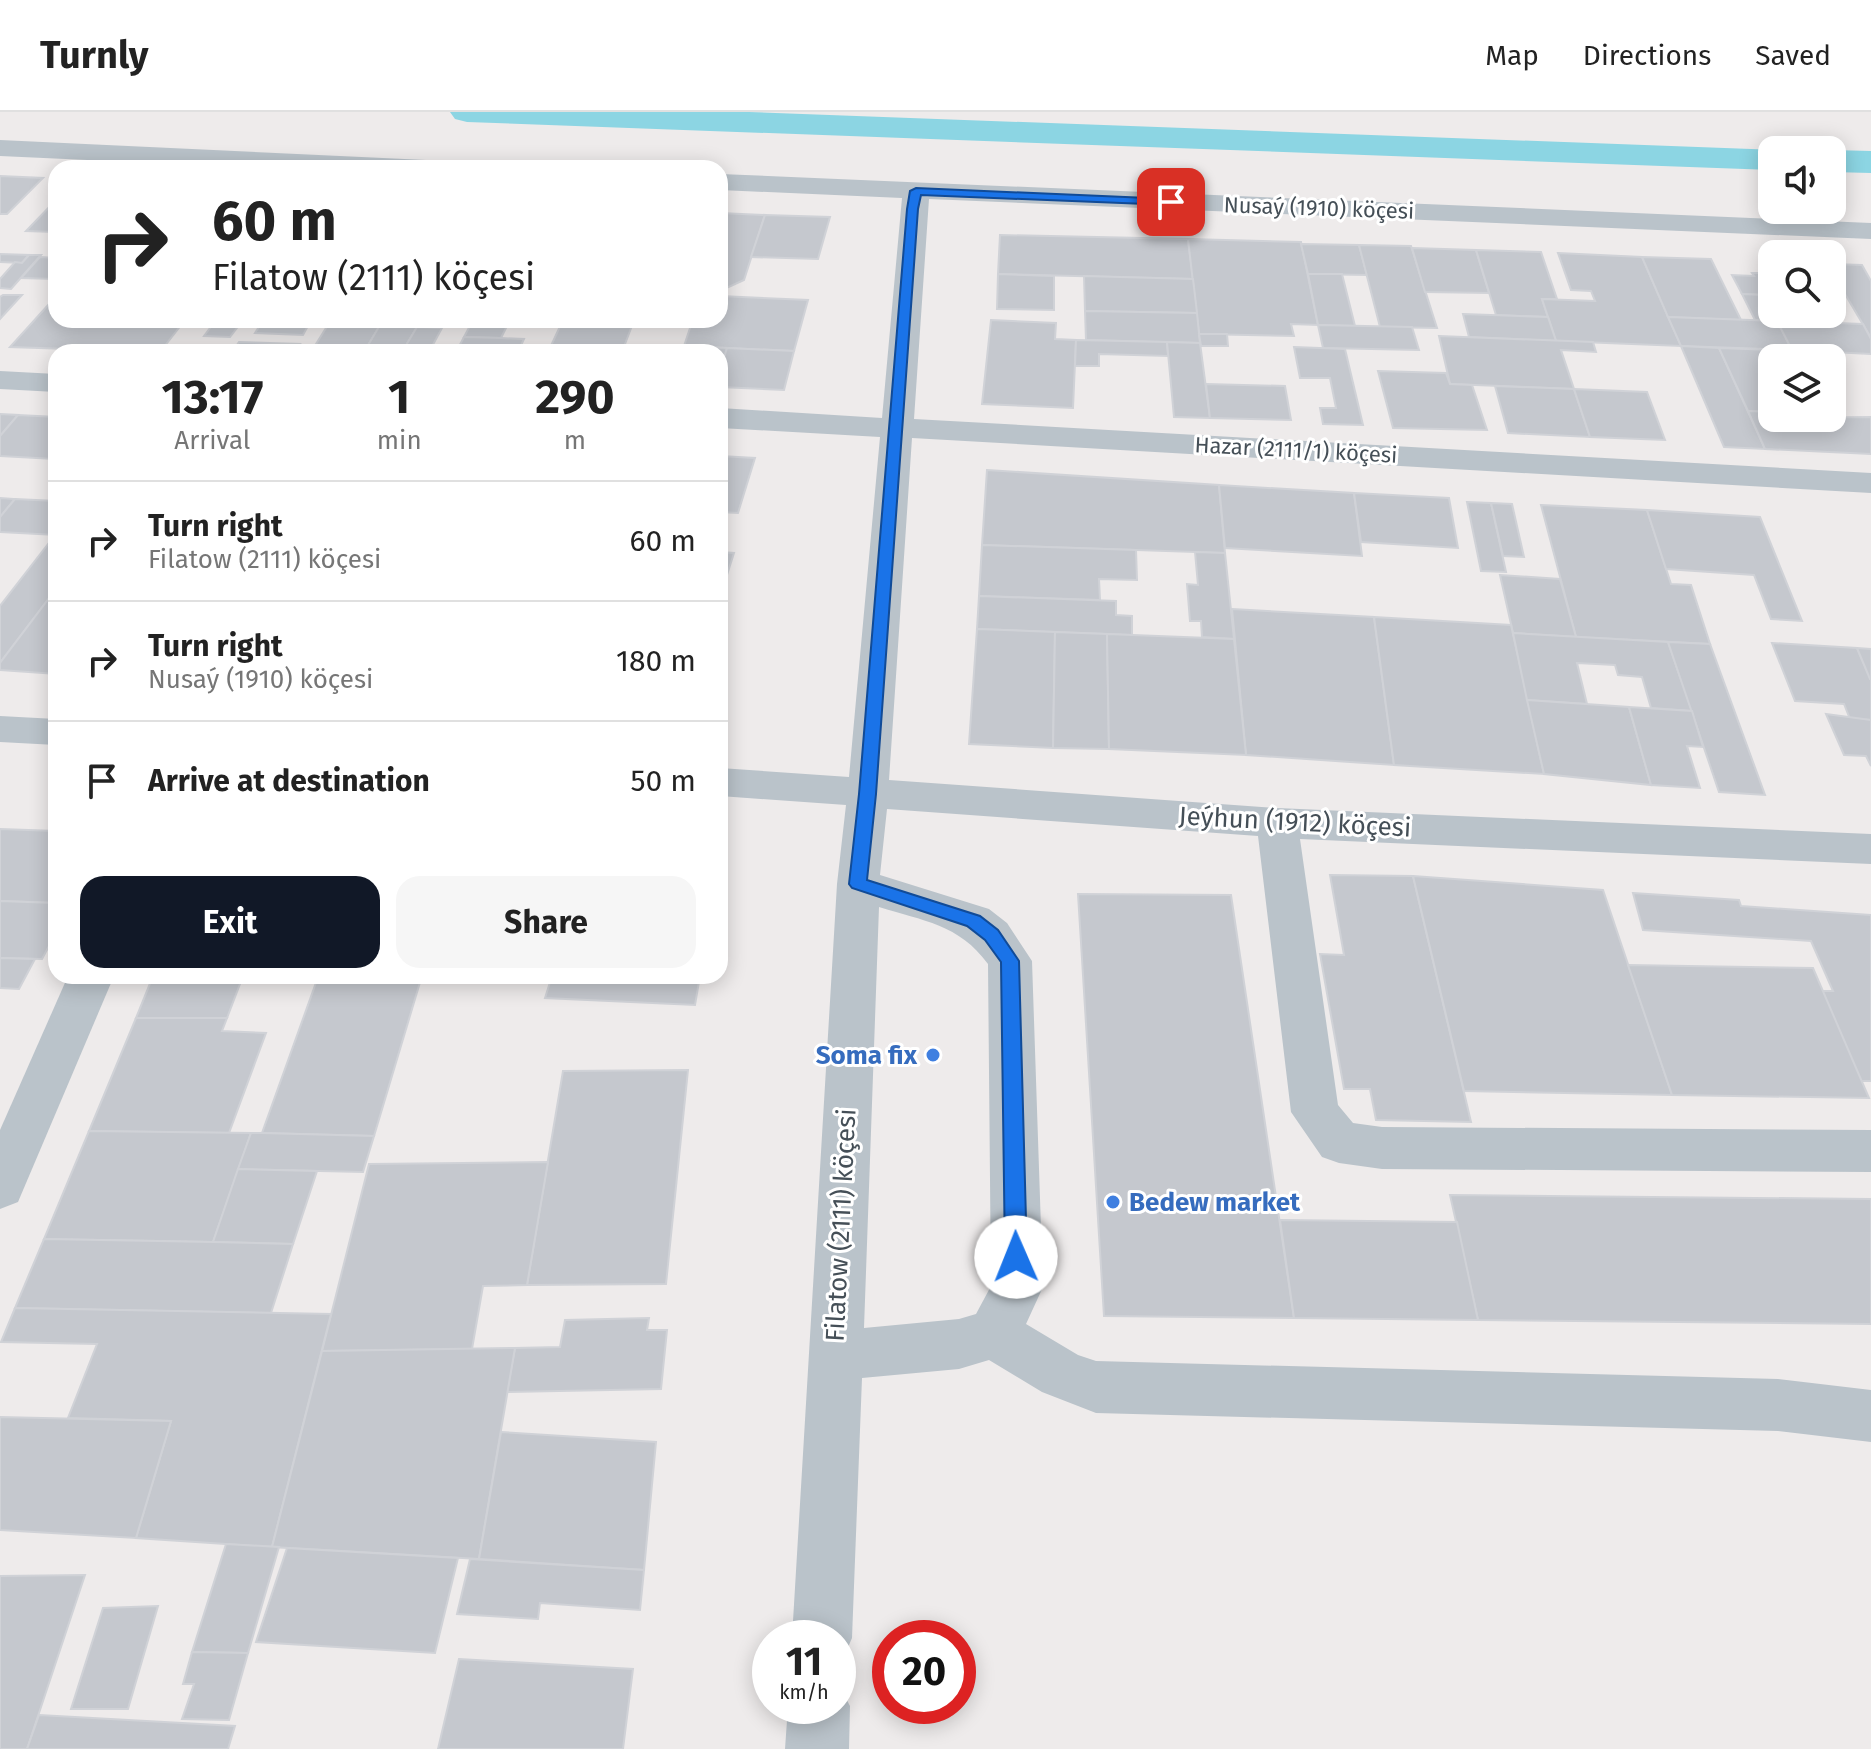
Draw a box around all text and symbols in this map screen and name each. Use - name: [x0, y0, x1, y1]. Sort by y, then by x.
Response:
- text: Turnly: [40, 32, 149, 78]
- text: Map: [1485, 39, 1539, 72]
- text: Directions: [1583, 39, 1711, 72]
- text: Saved: [1755, 39, 1831, 72]
- map controls: [1758, 136, 1846, 432]
- button: sound: [1758, 136, 1846, 224]
- pin: [1137, 168, 1205, 236]
- icon: arrive: [1149, 180, 1193, 224]
- text: 60 m: [212, 188, 337, 255]
- street label: Nusaý (1910) köçesi: [1223, 191, 1415, 225]
- icon: right: [80, 192, 184, 296]
- button: search: [1758, 240, 1846, 328]
- text: Filatow (2111) köçesi: [212, 256, 535, 300]
- button: layers: [1758, 344, 1846, 432]
- text: 13:17: [161, 368, 263, 426]
- text: 1: [388, 368, 410, 426]
- text: 290: [535, 368, 614, 426]
- text: Arrival: [174, 425, 251, 456]
- text: min: [377, 425, 422, 456]
- text: m: [564, 425, 586, 456]
- street label: Hazar (2111/1) köçesi: [1194, 431, 1398, 469]
- text: Turn right: [148, 508, 283, 544]
- icon: right: [80, 519, 124, 563]
- text: 60 m: [630, 523, 696, 559]
- text: Filatow (2111) köçesi: [148, 544, 381, 575]
- text: Turn right: [148, 628, 283, 664]
- icon: right: [80, 639, 124, 683]
- text: 180 m: [616, 643, 696, 679]
- text: Nusaý (1910) köçesi: [148, 664, 373, 695]
- icon: arrive: [80, 759, 124, 803]
- text: Arrive at destination: [148, 763, 430, 799]
- text: 50 m: [631, 763, 696, 799]
- street label: Jeýhun (1912) köçesi: [1178, 800, 1412, 844]
- button: Exit: [80, 876, 380, 968]
- button: Share: [396, 876, 696, 968]
- place label: Soma fix: [816, 1040, 918, 1071]
- marker: Soma fix: [924, 1046, 942, 1064]
- street label: Filatow (2111) köçesi: [819, 1108, 863, 1342]
- place label: Bedew market: [1129, 1187, 1301, 1218]
- marker: Bedew market: [1104, 1193, 1122, 1211]
- position arrow: [974, 1215, 1058, 1299]
- speed limit sign: 20: [872, 1620, 976, 1724]
- text: 11: [786, 1638, 822, 1686]
- text: km/h: [779, 1680, 829, 1704]

